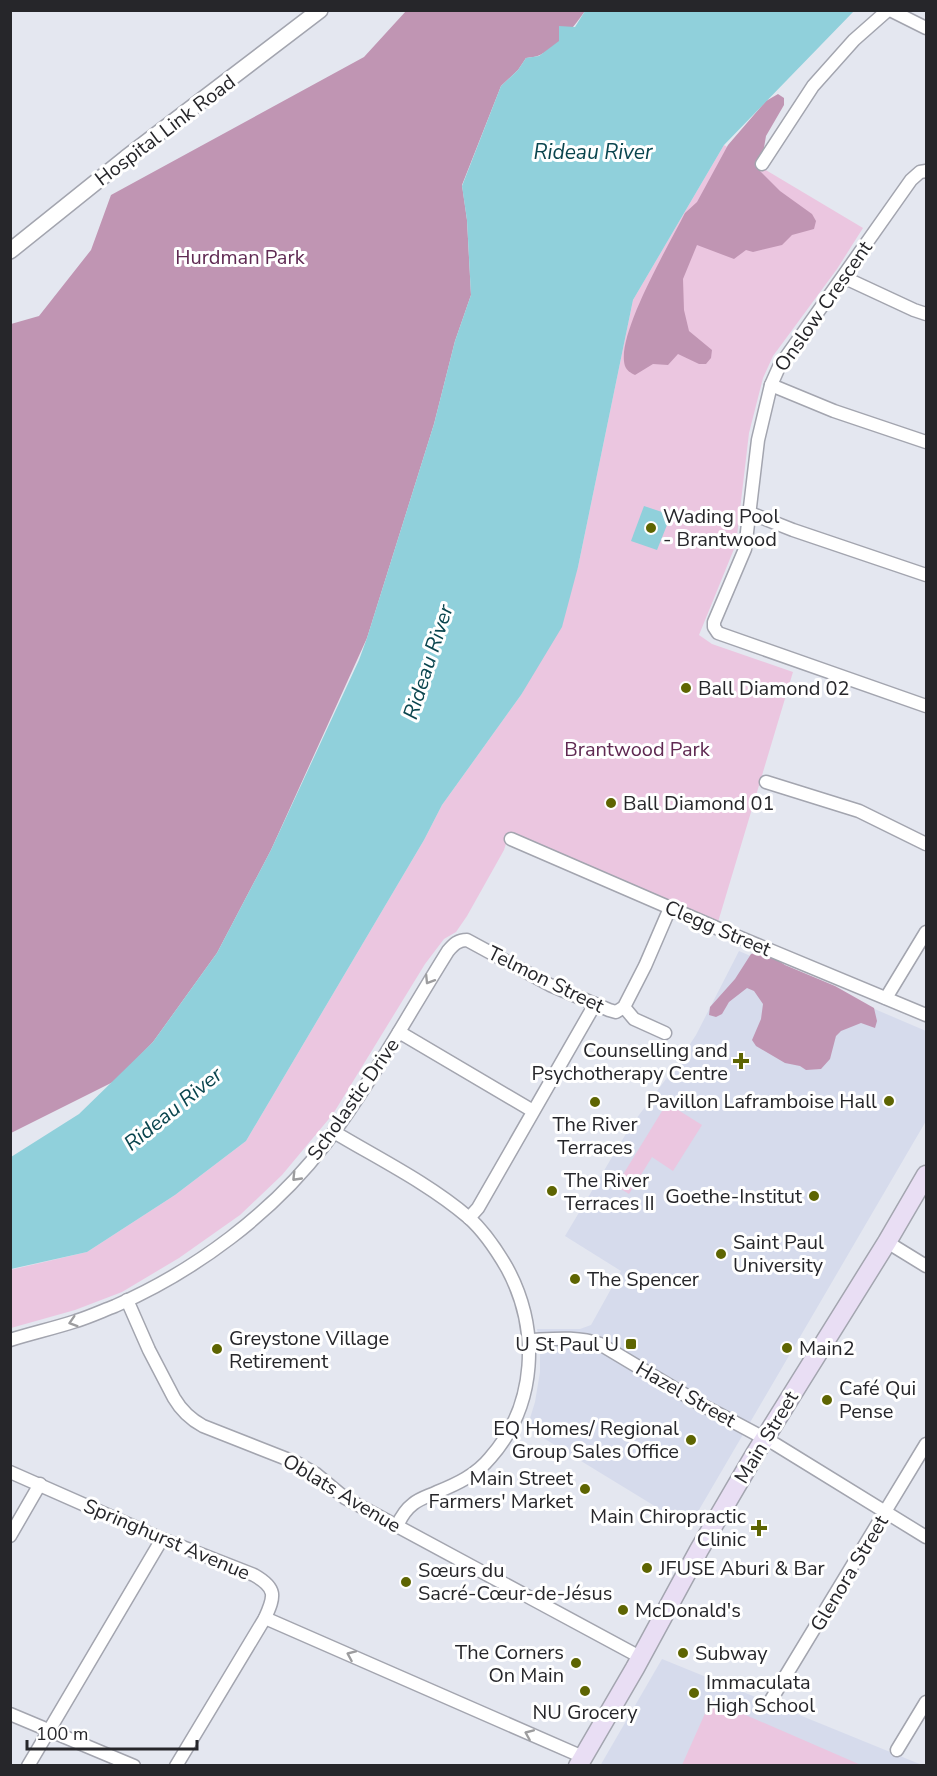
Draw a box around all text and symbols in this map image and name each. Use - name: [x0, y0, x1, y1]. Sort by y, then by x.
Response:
- street label: Hospital Link Road: [90, 69, 241, 192]
- water label: Rideau River: [534, 138, 653, 166]
- street label: Onslow Crescent: [768, 235, 879, 377]
- park label: Hurdman Park: [175, 244, 306, 271]
- place label: Wading Pool - Brantwood: [663, 503, 779, 553]
- marker: Wading Pool - Brantwood: [644, 521, 658, 535]
- water label: Rideau River: [396, 601, 460, 723]
- place label: Ball Diamond 02: [698, 675, 850, 702]
- marker: Ball Diamond 02: [679, 681, 693, 695]
- park label: Brantwood Park: [564, 736, 711, 763]
- place label: Ball Diamond 01: [623, 790, 775, 817]
- marker: Ball Diamond 01: [604, 796, 618, 810]
- street label: Clegg Street: [660, 894, 776, 963]
- street label: Telmon Street: [483, 940, 609, 1020]
- one-way arrow: [425, 974, 437, 984]
- street label: Scholastic Drive: [301, 1033, 406, 1166]
- place label: Counselling and Psychotherapy Centre: [531, 1037, 728, 1087]
- marker: Counselling and Psychotherapy Centre: [732, 1052, 750, 1070]
- water label: Rideau River: [118, 1060, 228, 1157]
- place label: Pavillon Laframboise Hall: [647, 1088, 877, 1115]
- marker: Pavillon Laframboise Hall: [882, 1094, 896, 1108]
- marker: The River Terraces: [588, 1095, 602, 1109]
- place label: The River Terraces: [552, 1111, 638, 1161]
- place label: The River Terraces II: [564, 1167, 655, 1217]
- one-way arrow: [292, 1170, 303, 1181]
- place label: Goethe-Institut: [665, 1183, 803, 1210]
- marker: The River Terraces II: [545, 1184, 559, 1198]
- marker: Goethe-Institut: [807, 1189, 821, 1203]
- place label: Saint Paul University: [733, 1229, 824, 1279]
- marker: Saint Paul University: [714, 1247, 728, 1261]
- place label: The Spencer: [587, 1266, 699, 1293]
- marker: The Spencer: [568, 1272, 582, 1286]
- one-way arrow: [68, 1315, 78, 1327]
- place label: Greystone Village Retirement: [229, 1325, 389, 1375]
- place label: U St Paul U: [515, 1331, 619, 1358]
- place label: Main2: [799, 1335, 855, 1362]
- marker: U St Paul U: [624, 1337, 638, 1351]
- marker: Main2: [780, 1341, 794, 1355]
- marker: Greystone Village Retirement: [210, 1342, 224, 1356]
- street label: Hazel Street: [631, 1355, 741, 1434]
- place label: Café Qui Pense: [839, 1375, 916, 1425]
- street label: Main Street: [728, 1385, 805, 1489]
- marker: Café Qui Pense: [820, 1393, 834, 1407]
- place label: EQ Homes/ Regional Group Sales Office: [493, 1415, 679, 1465]
- marker: EQ Homes/ Regional Group Sales Office: [684, 1433, 698, 1447]
- street label: Oblats Avenue: [278, 1448, 406, 1539]
- place label: Main Street Farmers' Market: [428, 1465, 574, 1515]
- marker: Main Street Farmers' Market: [578, 1482, 592, 1496]
- street label: Springhurst Avenue: [80, 1492, 254, 1587]
- place label: Main Chiropractic Clinic: [590, 1503, 746, 1553]
- street label: Glenora Street: [804, 1509, 895, 1636]
- marker: Main Chiropractic Clinic: [750, 1519, 768, 1537]
- place label: JFUSE Aburi & Bar: [658, 1555, 825, 1582]
- place label: Sœurs du Sacré-Cœur-de-Jésus: [418, 1557, 612, 1607]
- marker: JFUSE Aburi & Bar: [640, 1561, 654, 1575]
- marker: Sœurs du Sacré-Cœur-de-Jésus: [399, 1575, 413, 1589]
- place label: McDonald's: [635, 1597, 741, 1624]
- marker: McDonald's: [616, 1603, 630, 1617]
- place label: The Corners On Main: [455, 1639, 564, 1689]
- place label: Subway: [695, 1640, 768, 1667]
- marker: Subway: [676, 1646, 690, 1660]
- one-way arrow: [346, 1650, 357, 1662]
- marker: The Corners On Main: [569, 1656, 583, 1670]
- place label: Immaculata High School: [706, 1669, 815, 1719]
- marker: NU Grocery: [578, 1684, 592, 1698]
- marker: Immaculata High School: [687, 1686, 701, 1700]
- place label: NU Grocery: [533, 1699, 638, 1726]
- scale bar: [27, 1713, 196, 1751]
- text: 100 m: [36, 1722, 88, 1746]
- one-way arrow: [524, 1729, 535, 1741]

